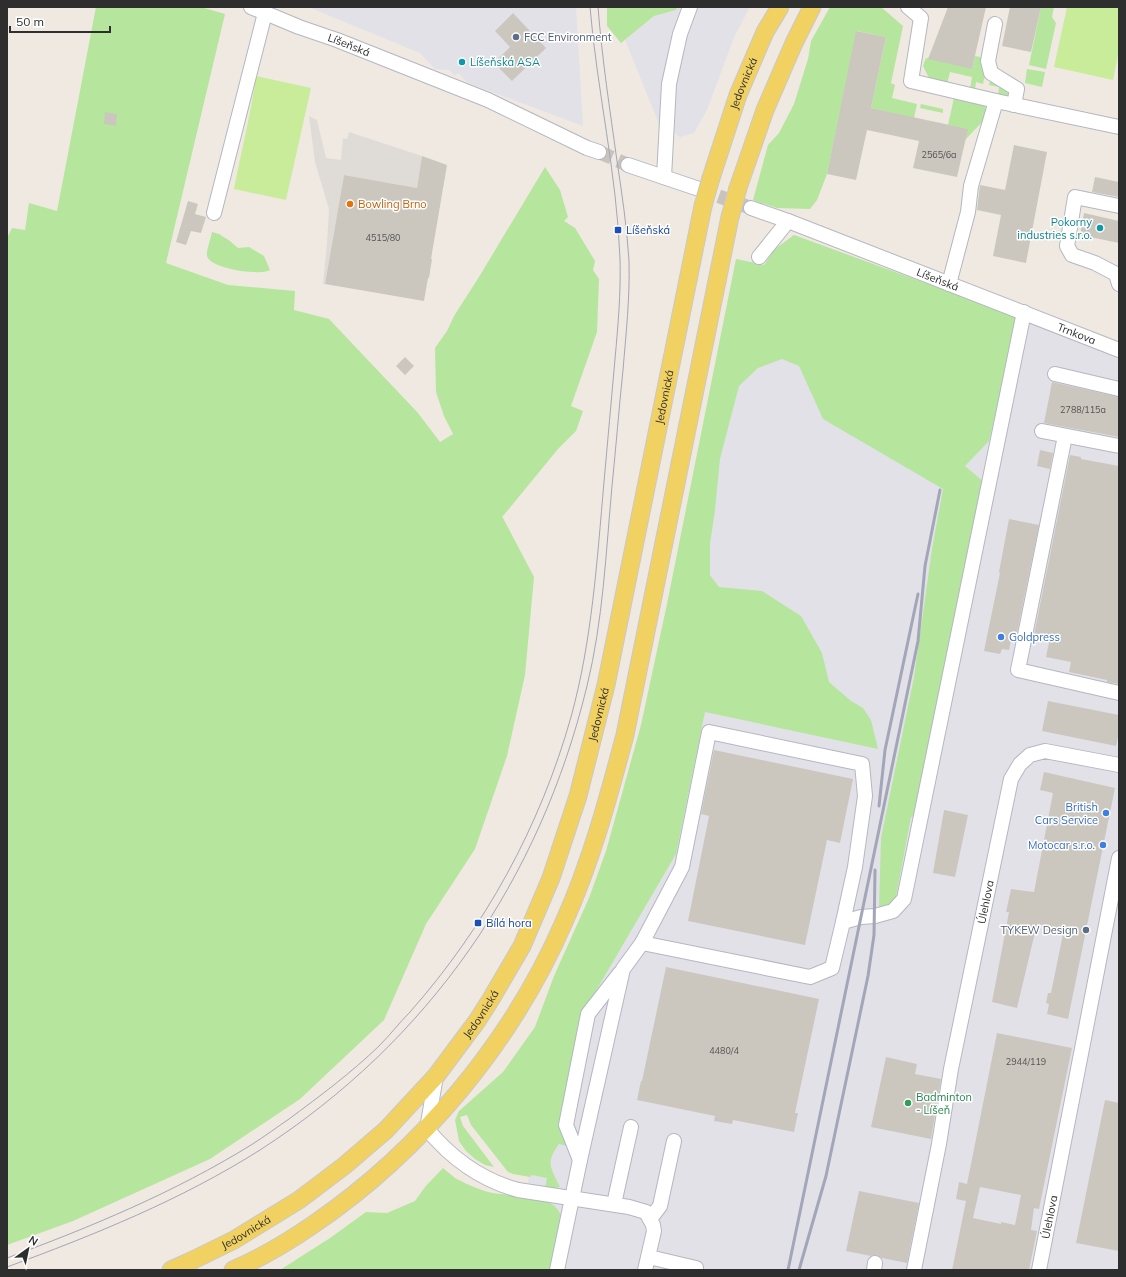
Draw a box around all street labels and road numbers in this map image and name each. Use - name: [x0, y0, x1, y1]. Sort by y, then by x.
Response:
- street label: Líšeňská: [326, 30, 372, 59]
- street label: Jedovnická: [727, 55, 760, 111]
- street label: Líšeňská: [915, 265, 961, 294]
- street label: Trnkova: [1055, 320, 1098, 347]
- street label: Jedovnická: [652, 369, 677, 425]
- street label: Jedovnická: [585, 686, 612, 743]
- street label: Úlehlova: [974, 879, 997, 925]
- street label: Jedovnická: [460, 987, 502, 1041]
- street label: Úlehlova: [1038, 1194, 1060, 1240]
- street label: Jedovnická: [219, 1212, 273, 1252]

